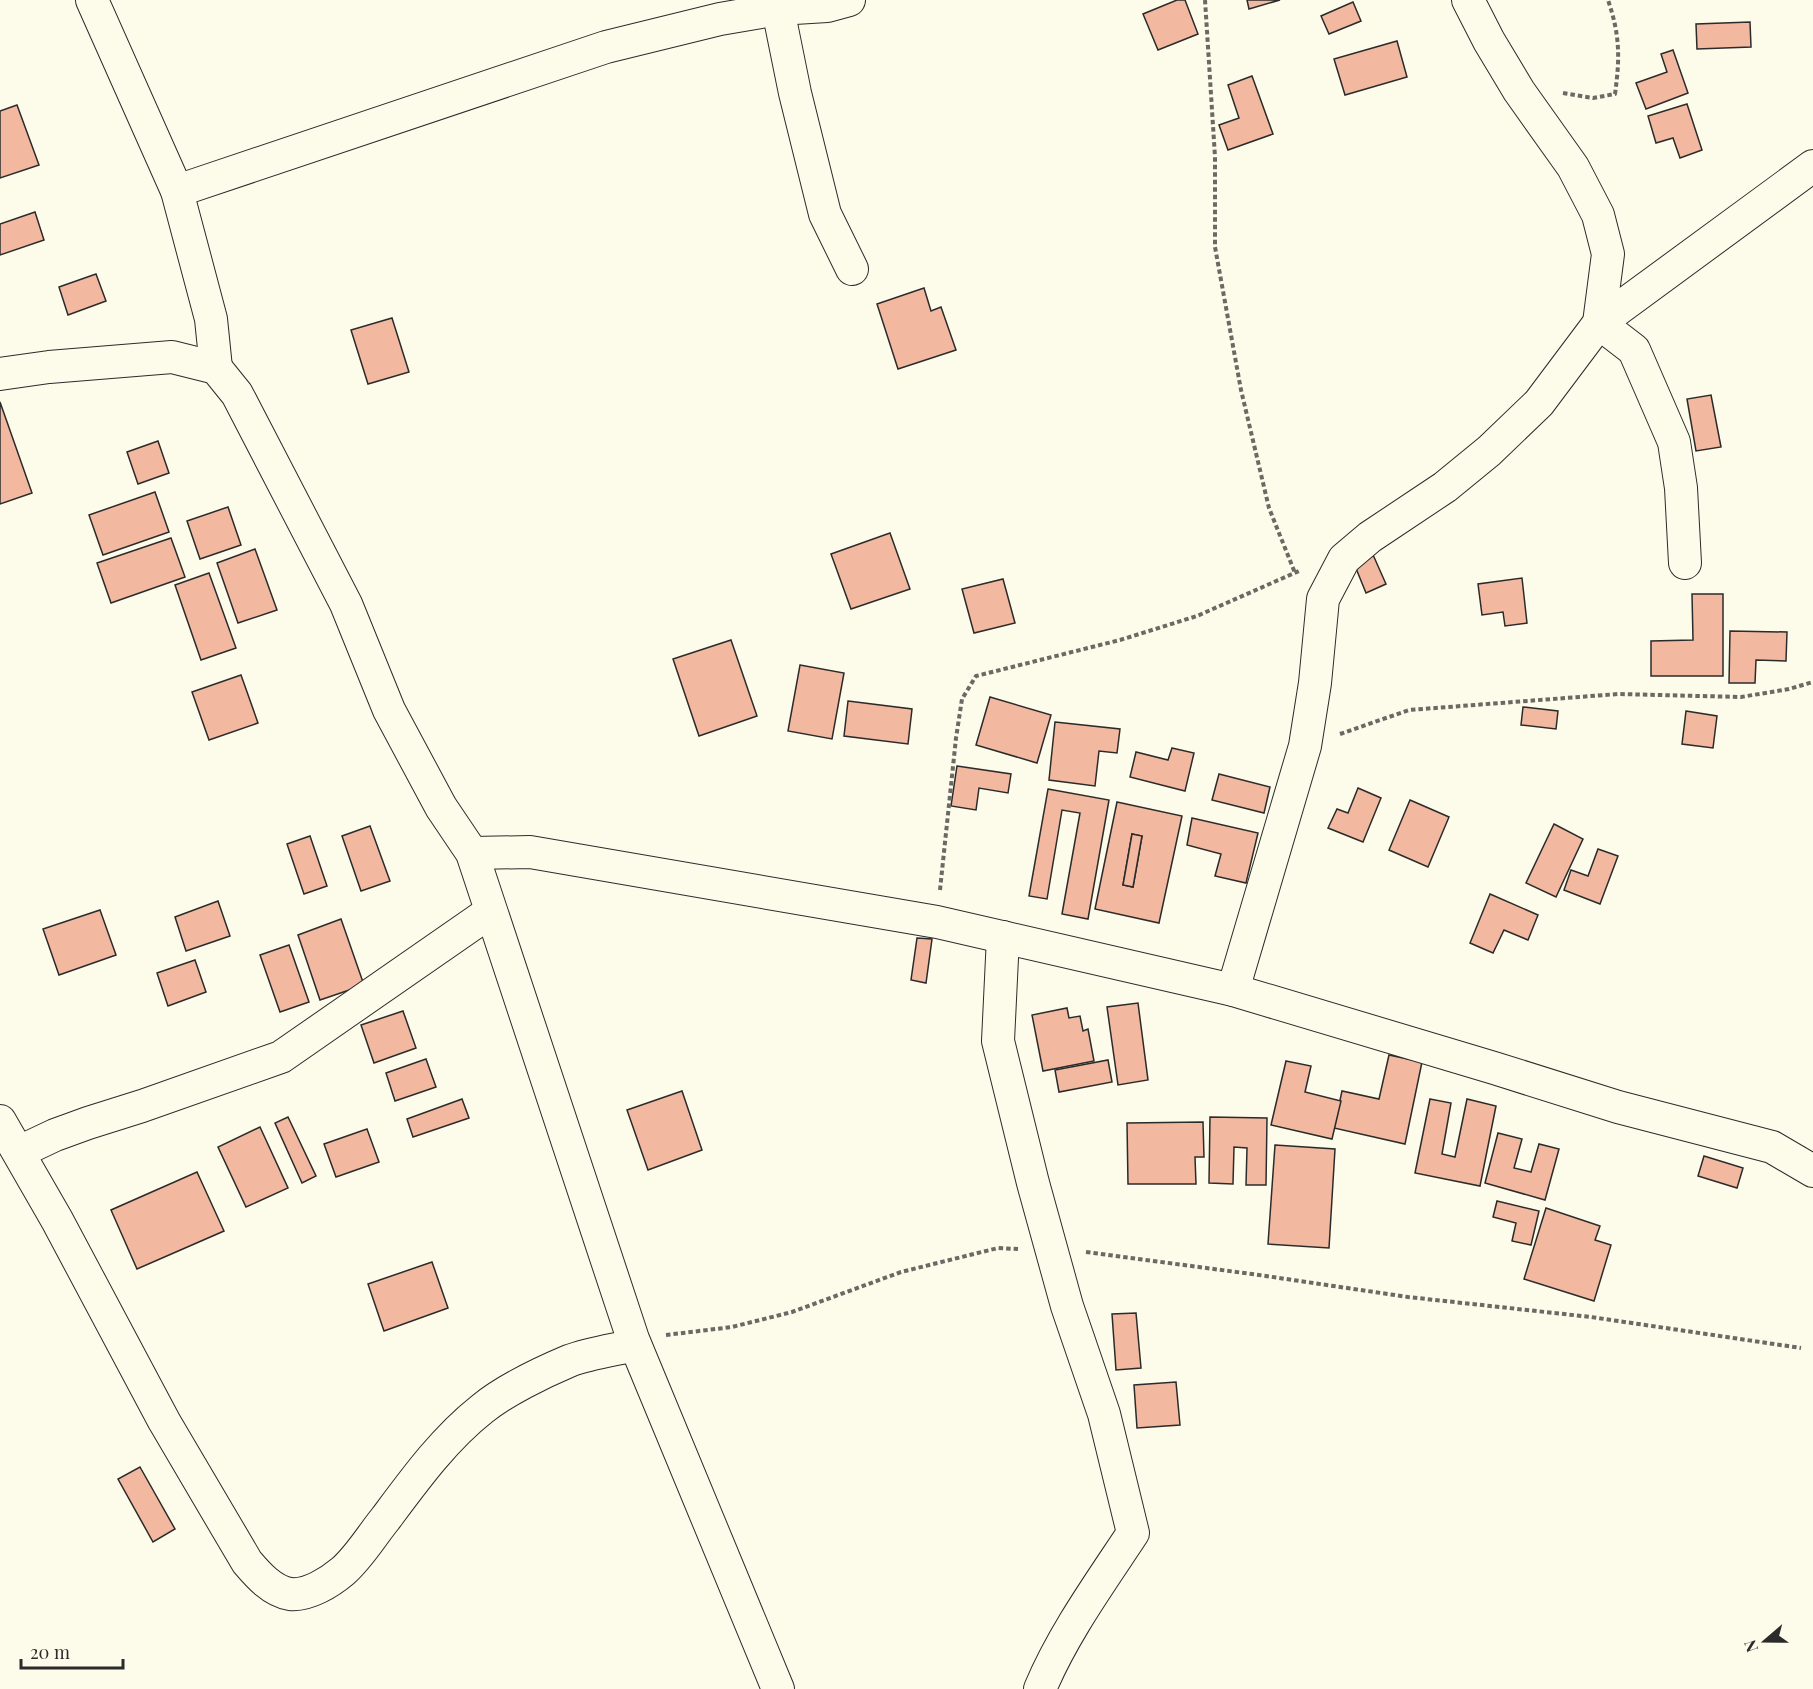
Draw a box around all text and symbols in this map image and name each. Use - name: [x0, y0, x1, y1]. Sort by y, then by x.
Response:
- north arrow: [1735, 1611, 1795, 1671]
- scale bar: [21, 1632, 123, 1670]
- text: N: [1738, 1637, 1762, 1655]
- text: 20 m: [30, 1640, 70, 1664]

